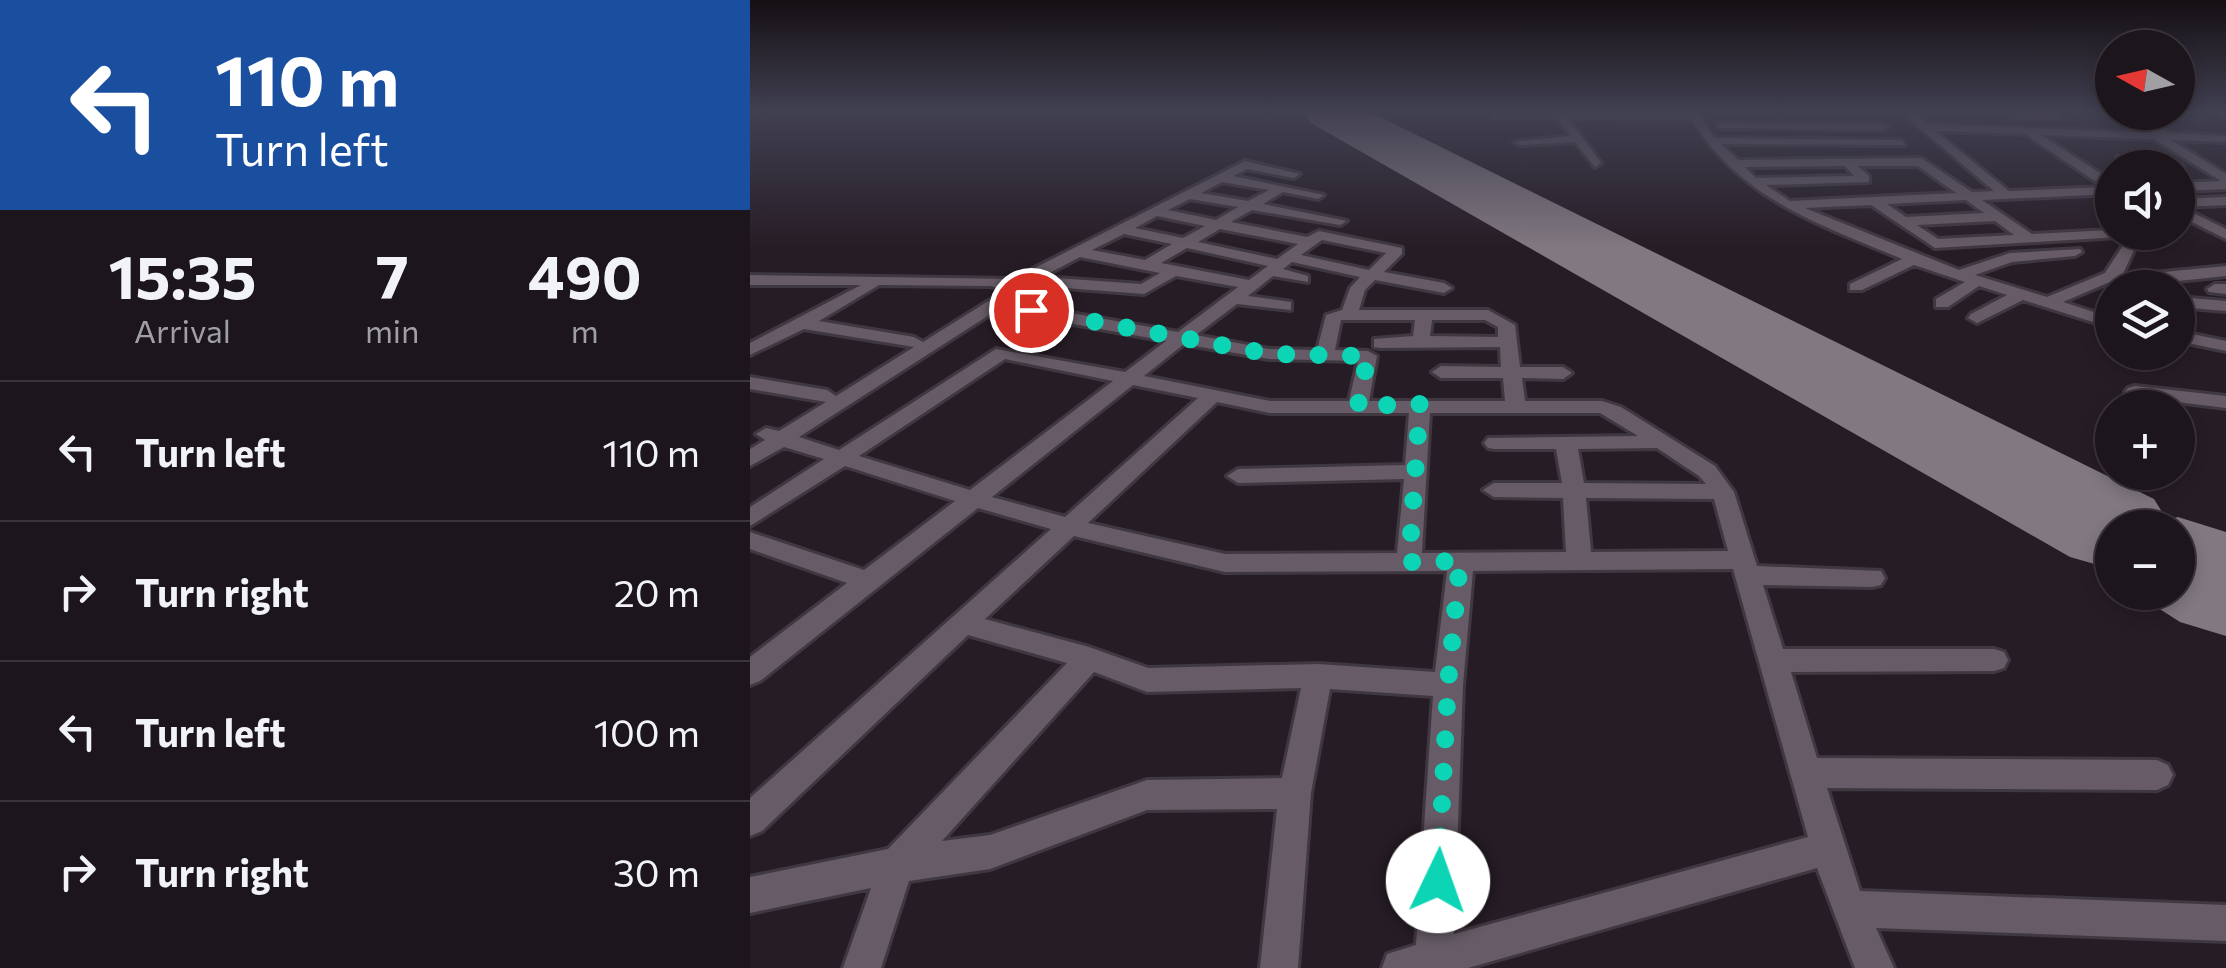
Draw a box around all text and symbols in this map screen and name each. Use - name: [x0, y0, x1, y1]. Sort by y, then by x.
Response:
- north arrow: [2095, 30, 2195, 130]
- map controls: [2095, 30, 2195, 610]
- text: 110 m: [215, 35, 399, 120]
- icon: left: [50, 40, 180, 170]
- text: Turn left: [215, 120, 389, 175]
- button: sound: [2095, 150, 2195, 250]
- text: 15:35: [108, 238, 256, 311]
- text: 7: [376, 238, 409, 311]
- text: 490: [528, 238, 642, 311]
- pin: [989, 268, 1074, 353]
- button: layers: [2095, 270, 2195, 370]
- icon: arrive: [1004, 283, 1059, 338]
- text: Arrival: [134, 310, 231, 350]
- text: min: [365, 310, 419, 350]
- text: m: [571, 310, 599, 350]
- button: +: [2095, 390, 2195, 490]
- icon: left: [50, 424, 105, 479]
- text: Turn left: [135, 428, 286, 475]
- text: 110 m: [602, 428, 700, 475]
- button: −: [2095, 510, 2195, 610]
- icon: right: [50, 564, 105, 619]
- text: Turn right: [135, 568, 309, 615]
- text: 20 m: [614, 568, 700, 615]
- icon: left: [50, 704, 105, 759]
- text: Turn left: [135, 708, 286, 755]
- text: 100 m: [594, 708, 700, 755]
- position arrow: [1386, 829, 1490, 933]
- icon: right: [50, 844, 105, 899]
- text: Turn right: [135, 848, 309, 895]
- text: 30 m: [613, 848, 700, 895]

